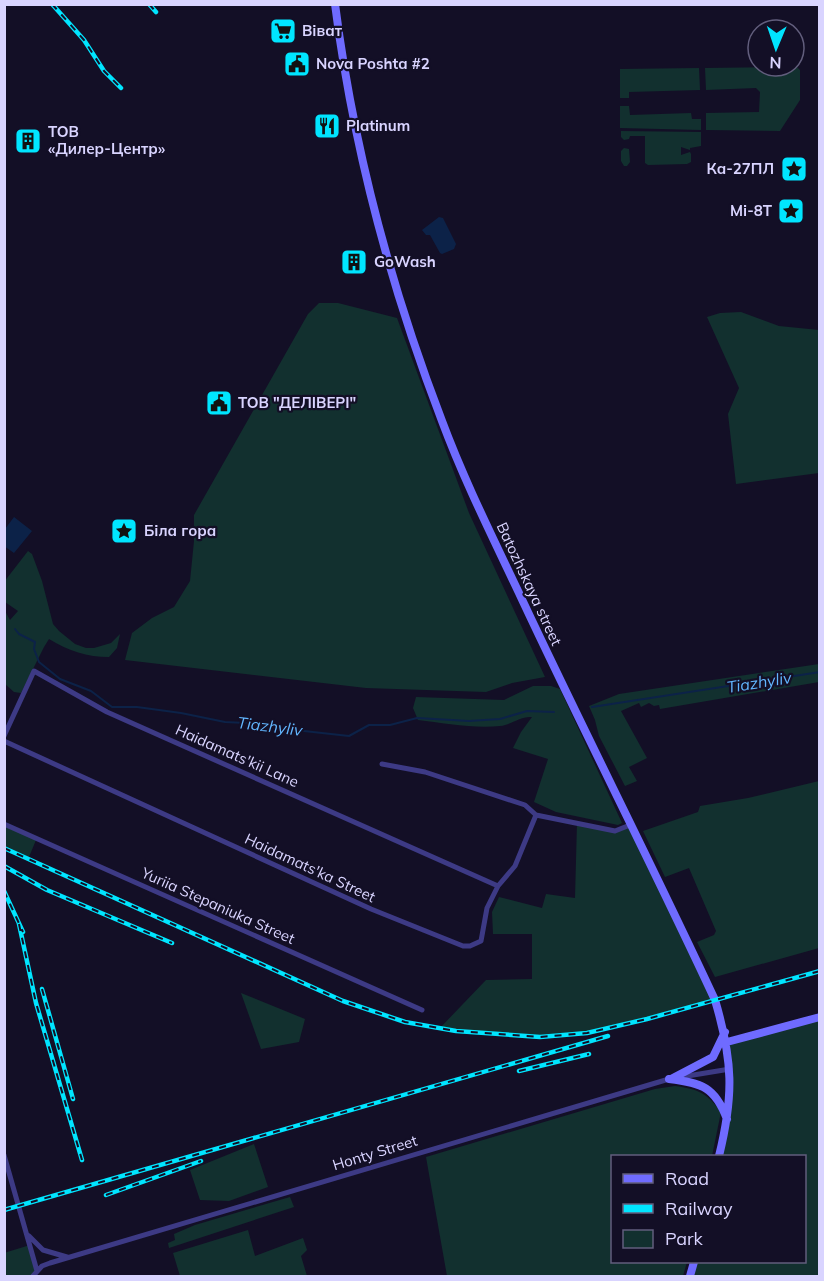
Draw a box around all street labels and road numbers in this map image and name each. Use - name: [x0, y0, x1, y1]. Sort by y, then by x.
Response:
- street label: Batozhskaya street: [493, 519, 566, 648]
- street label: Haidamats'kii Lane: [173, 720, 302, 791]
- street label: Haidamats'ka Street: [242, 829, 379, 906]
- street label: Yuriia Stepaniuka Street: [138, 863, 298, 948]
- street label: Honty Street: [330, 1131, 419, 1174]

